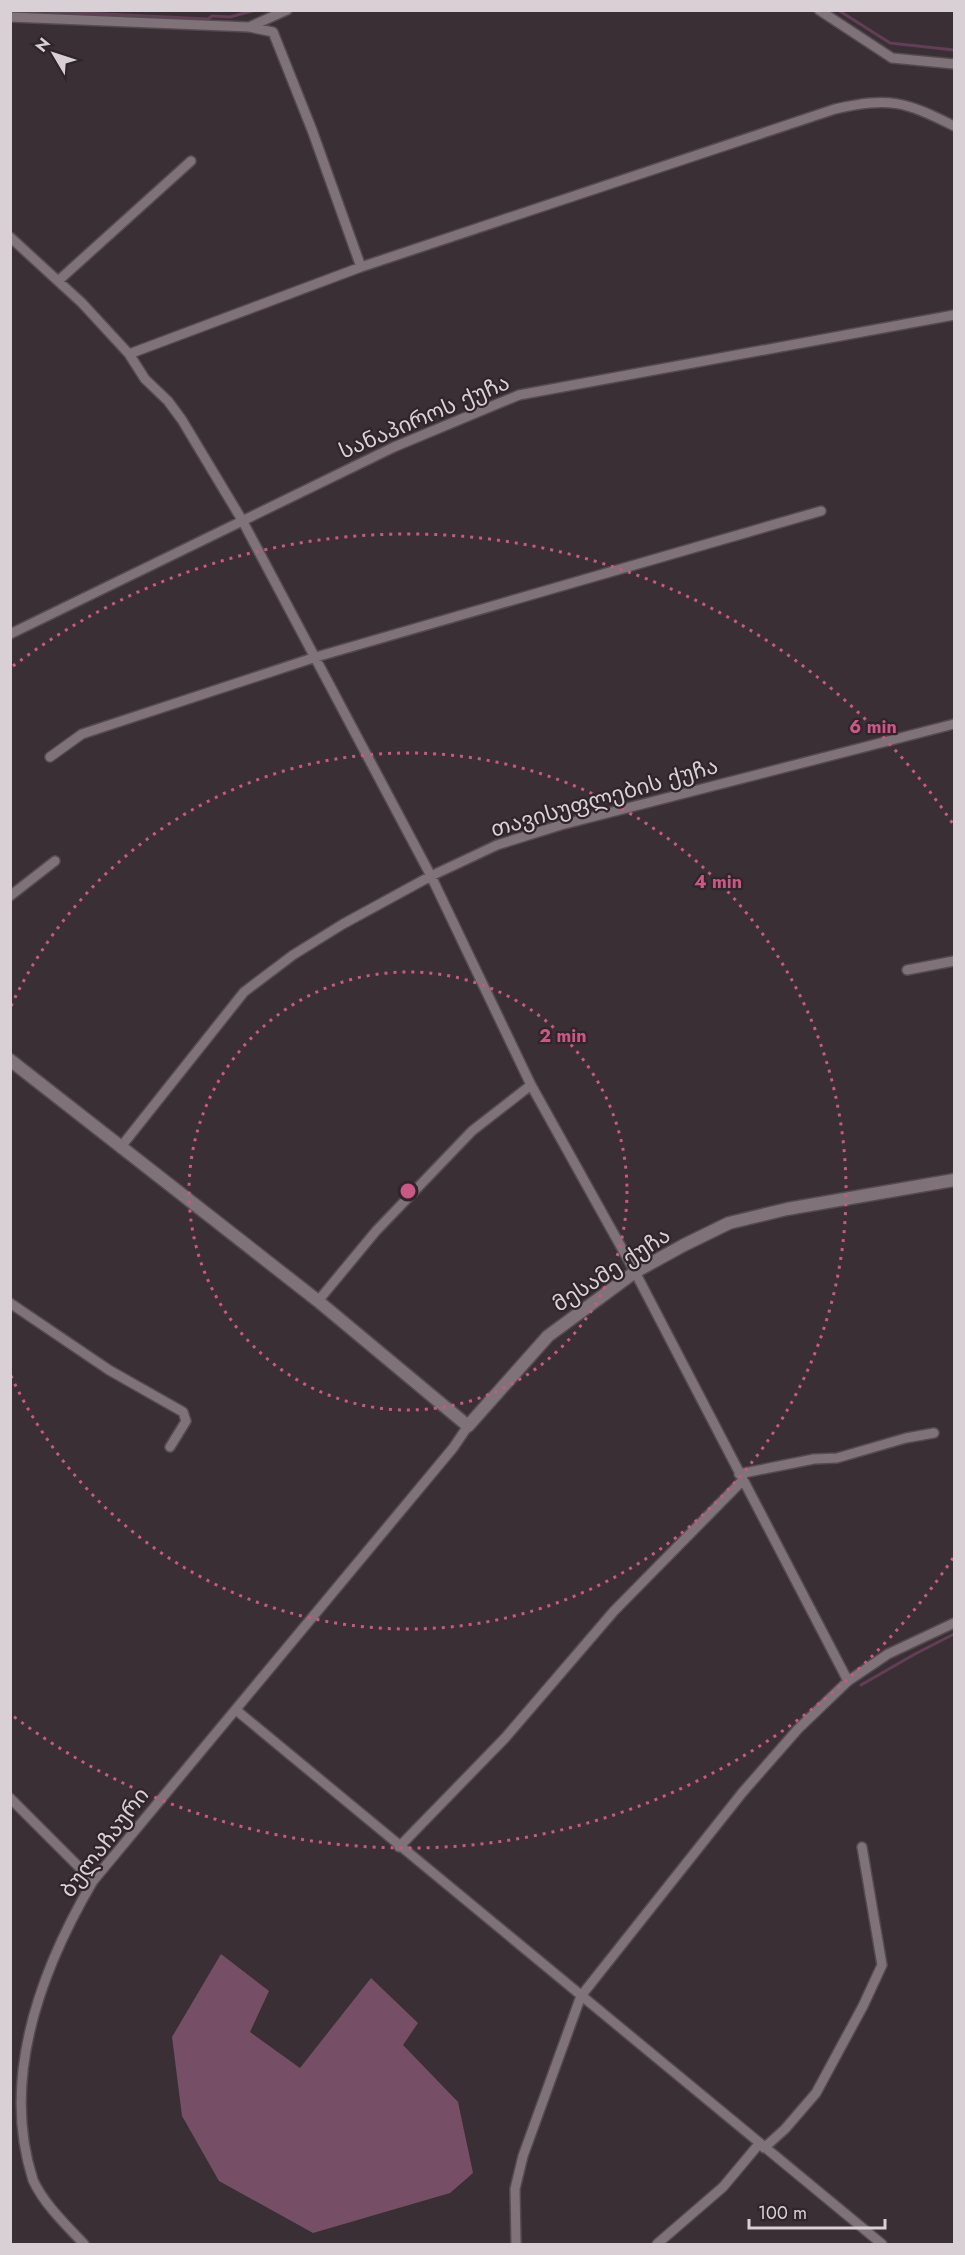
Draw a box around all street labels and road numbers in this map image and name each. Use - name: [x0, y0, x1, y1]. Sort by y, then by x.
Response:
- street label: სანაპიროს ქუჩა: [334, 366, 514, 466]
- street label: თავისუფლების ქუჩა: [487, 749, 721, 845]
- street label: მესამე ქუჩა: [546, 1219, 676, 1319]
- street label: ბულაჩაური: [52, 1780, 156, 1904]

